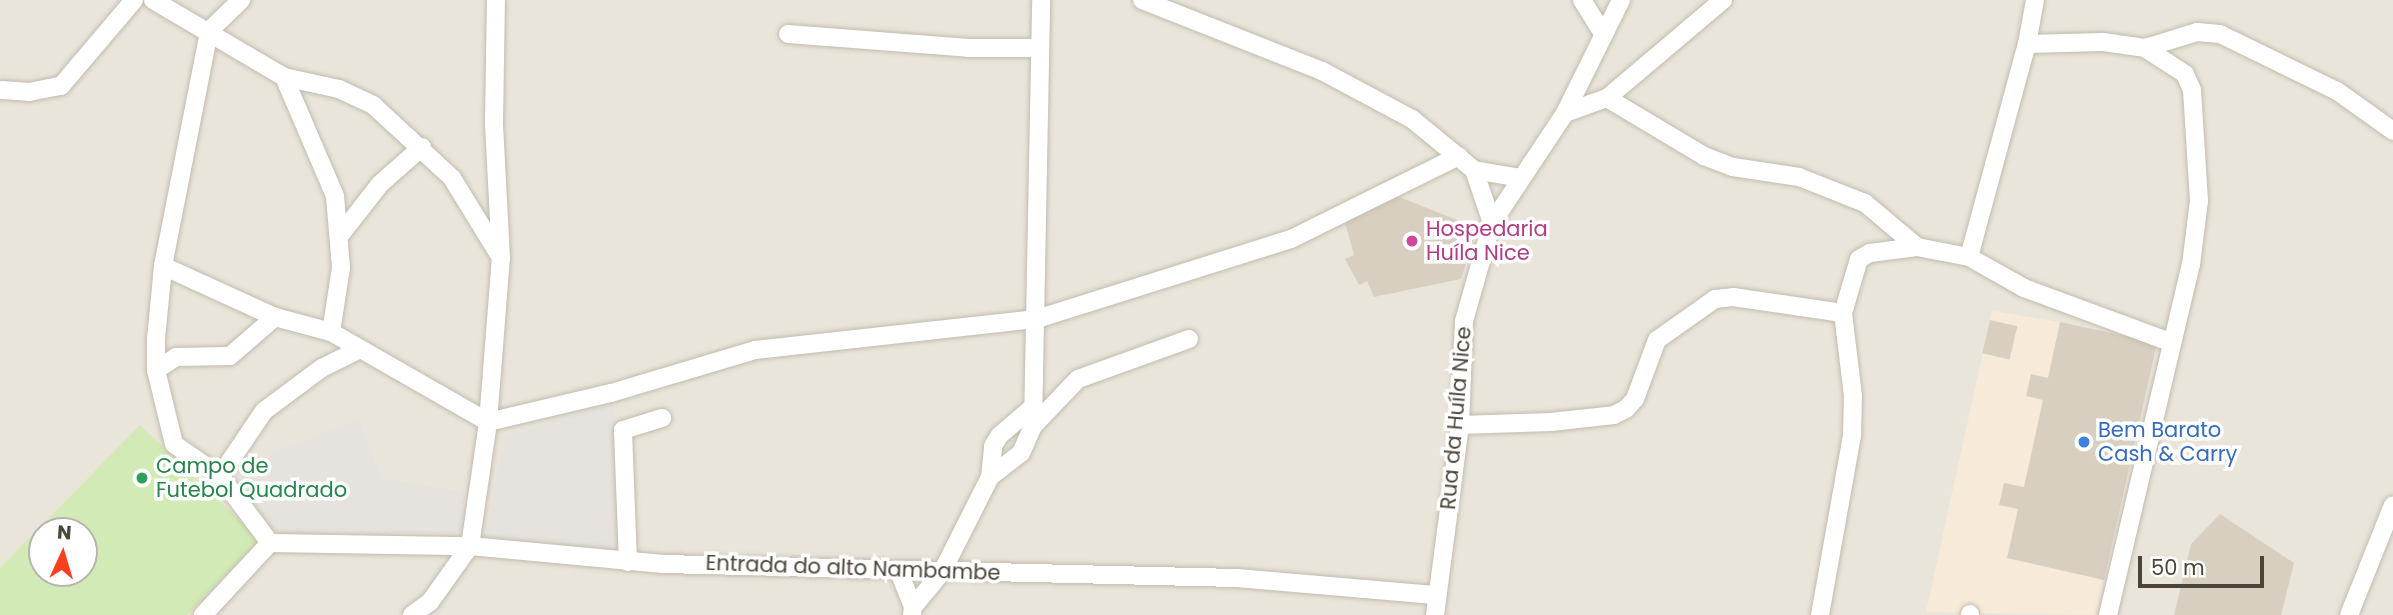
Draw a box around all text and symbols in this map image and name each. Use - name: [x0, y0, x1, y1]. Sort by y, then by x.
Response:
- place label: Hospedaria Huíla Nice: [1426, 216, 1548, 266]
- marker: Hospedaria Huíla Nice: [1404, 233, 1420, 249]
- street label: Rua da Huíla Nice: [1435, 325, 1477, 511]
- place label: Bem Barato Cash & Carry: [2098, 417, 2237, 467]
- marker: Bem Barato Cash & Carry: [2076, 434, 2092, 450]
- place label: Campo de Futebol Quadrado: [156, 453, 347, 503]
- marker: Campo de Futebol Quadrado: [134, 470, 150, 486]
- north arrow: [28, 517, 98, 587]
- text: N: [56, 519, 72, 547]
- scale bar: [2141, 542, 2267, 586]
- street label: Entrada do alto Nambambe: [705, 550, 1001, 586]
- text: 50 m: [2151, 553, 2205, 582]

